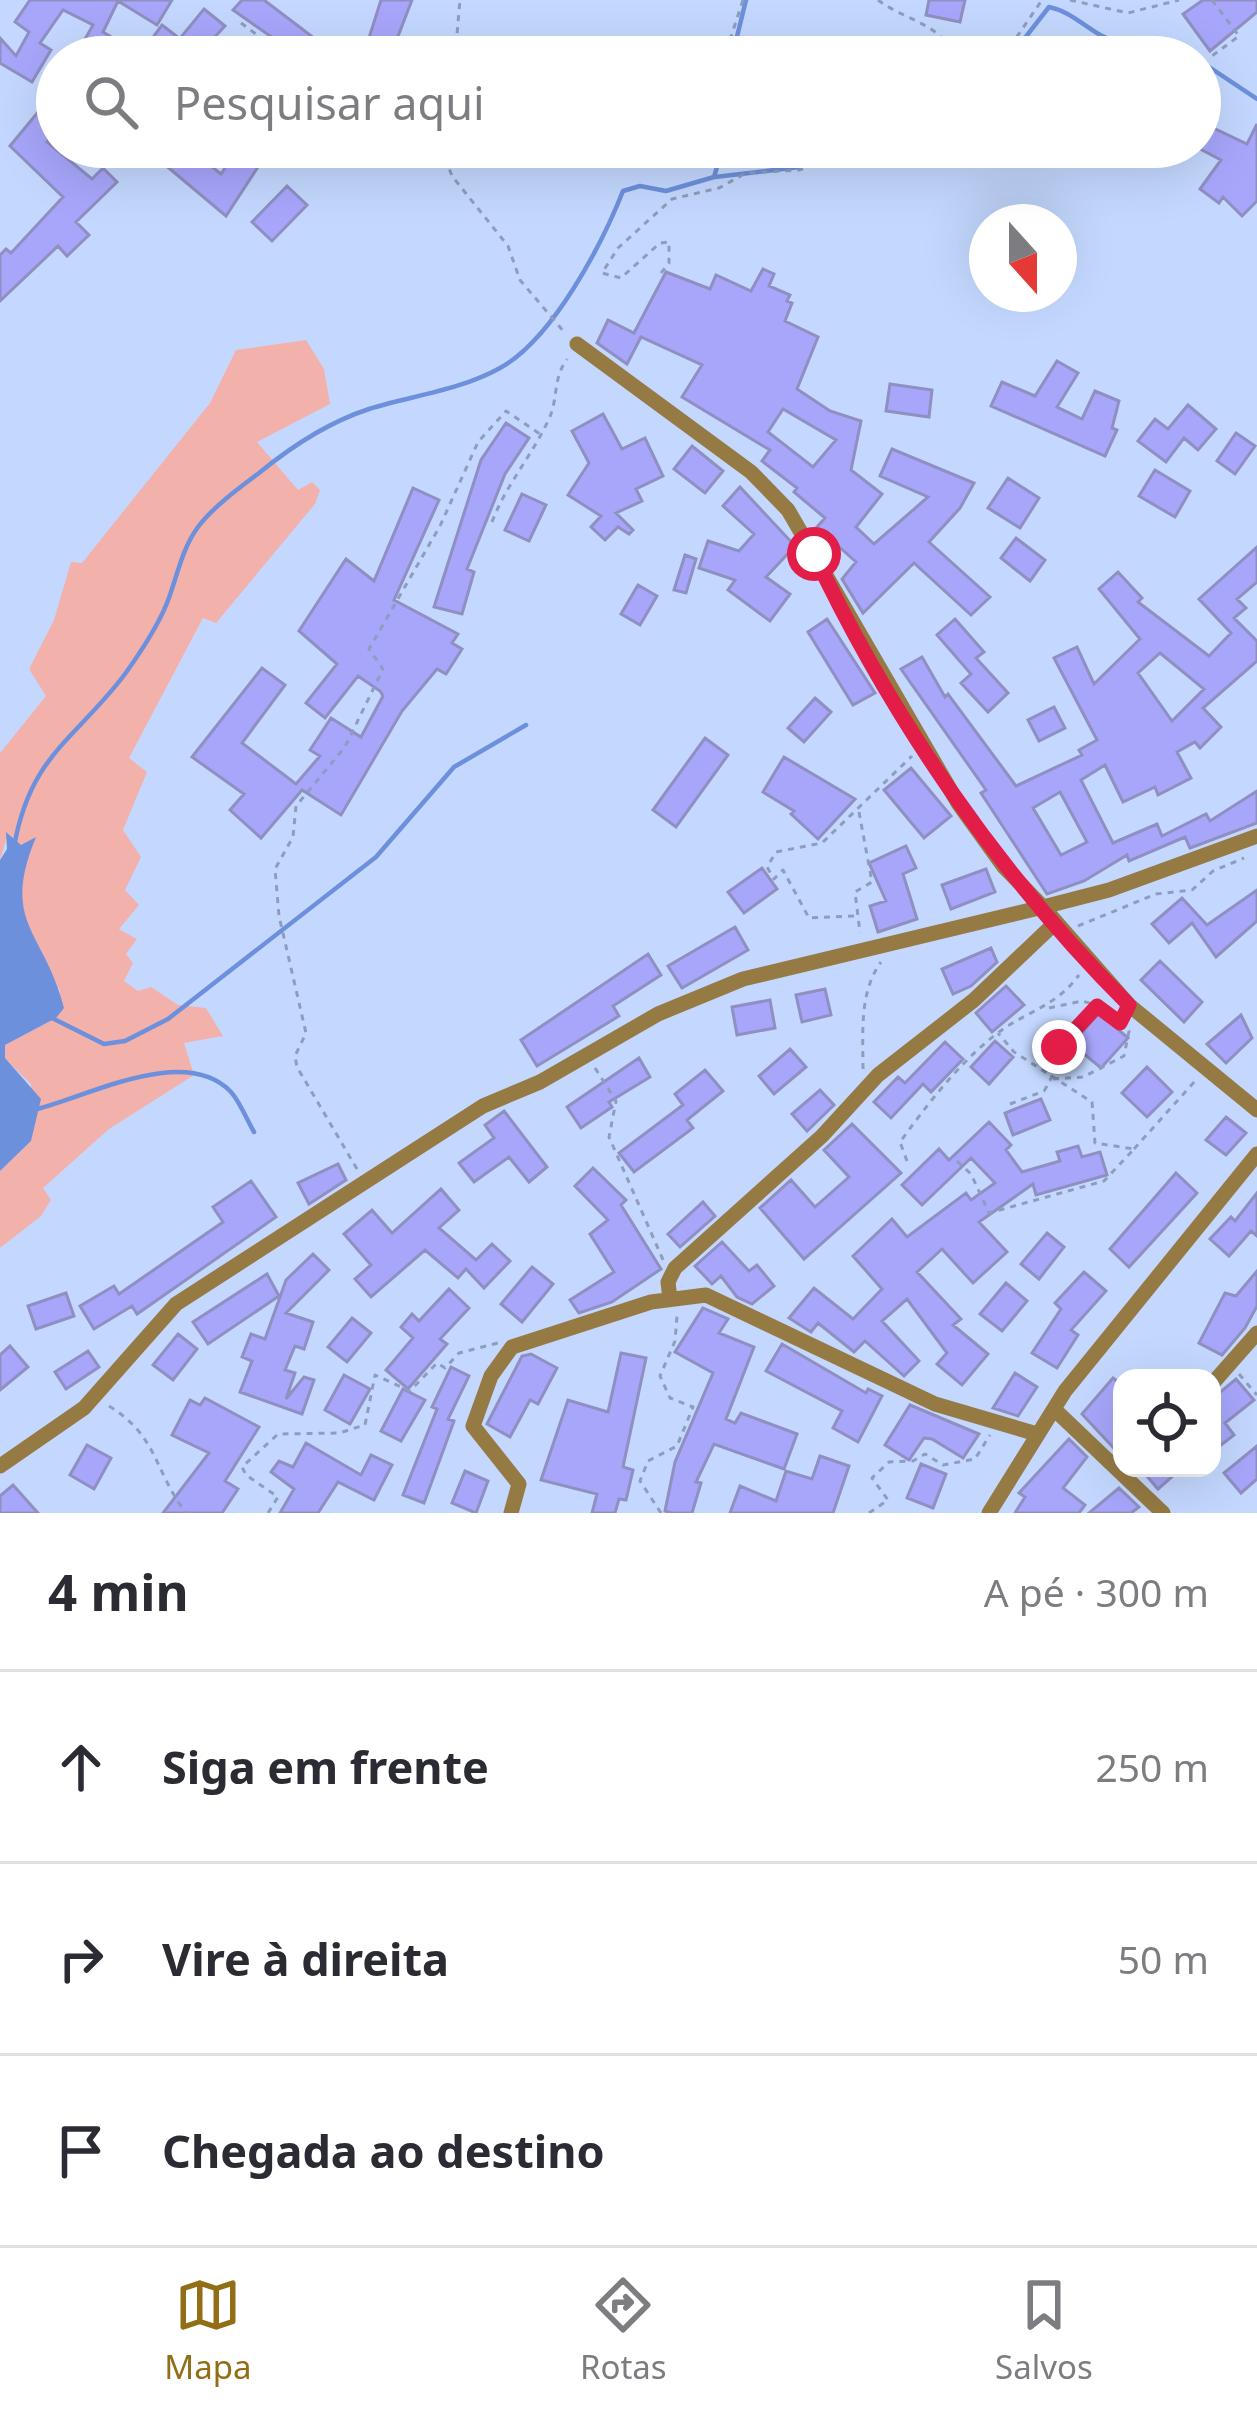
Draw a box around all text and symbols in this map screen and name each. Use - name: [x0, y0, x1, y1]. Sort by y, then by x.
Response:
- search box: [36, 36, 1221, 168]
- icon: search: [78, 69, 144, 135]
- text: Pesquisar aqui: [174, 72, 485, 133]
- north arrow: [969, 204, 1077, 312]
- route start: [787, 527, 841, 581]
- route end: [1032, 1020, 1086, 1074]
- map controls: [1113, 1369, 1221, 1477]
- button: locate: [1113, 1369, 1221, 1477]
- text: 4 min: [48, 1556, 189, 1626]
- text: A pé · 300 m: [984, 1565, 1209, 1618]
- icon: ahead: [48, 1734, 114, 1800]
- text: Siga em frente: [162, 1736, 489, 1797]
- text: 250 m: [1095, 1740, 1209, 1793]
- icon: right: [48, 1926, 114, 1992]
- text: Vire à direita: [162, 1928, 449, 1989]
- text: 50 m: [1118, 1932, 1209, 1985]
- icon: arrive: [48, 2118, 114, 2184]
- text: Chegada ao destino: [162, 2120, 605, 2181]
- tab: Mapa: [164, 2272, 251, 2389]
- tab: Rotas: [580, 2272, 667, 2389]
- tab: Salvos: [995, 2272, 1093, 2389]

